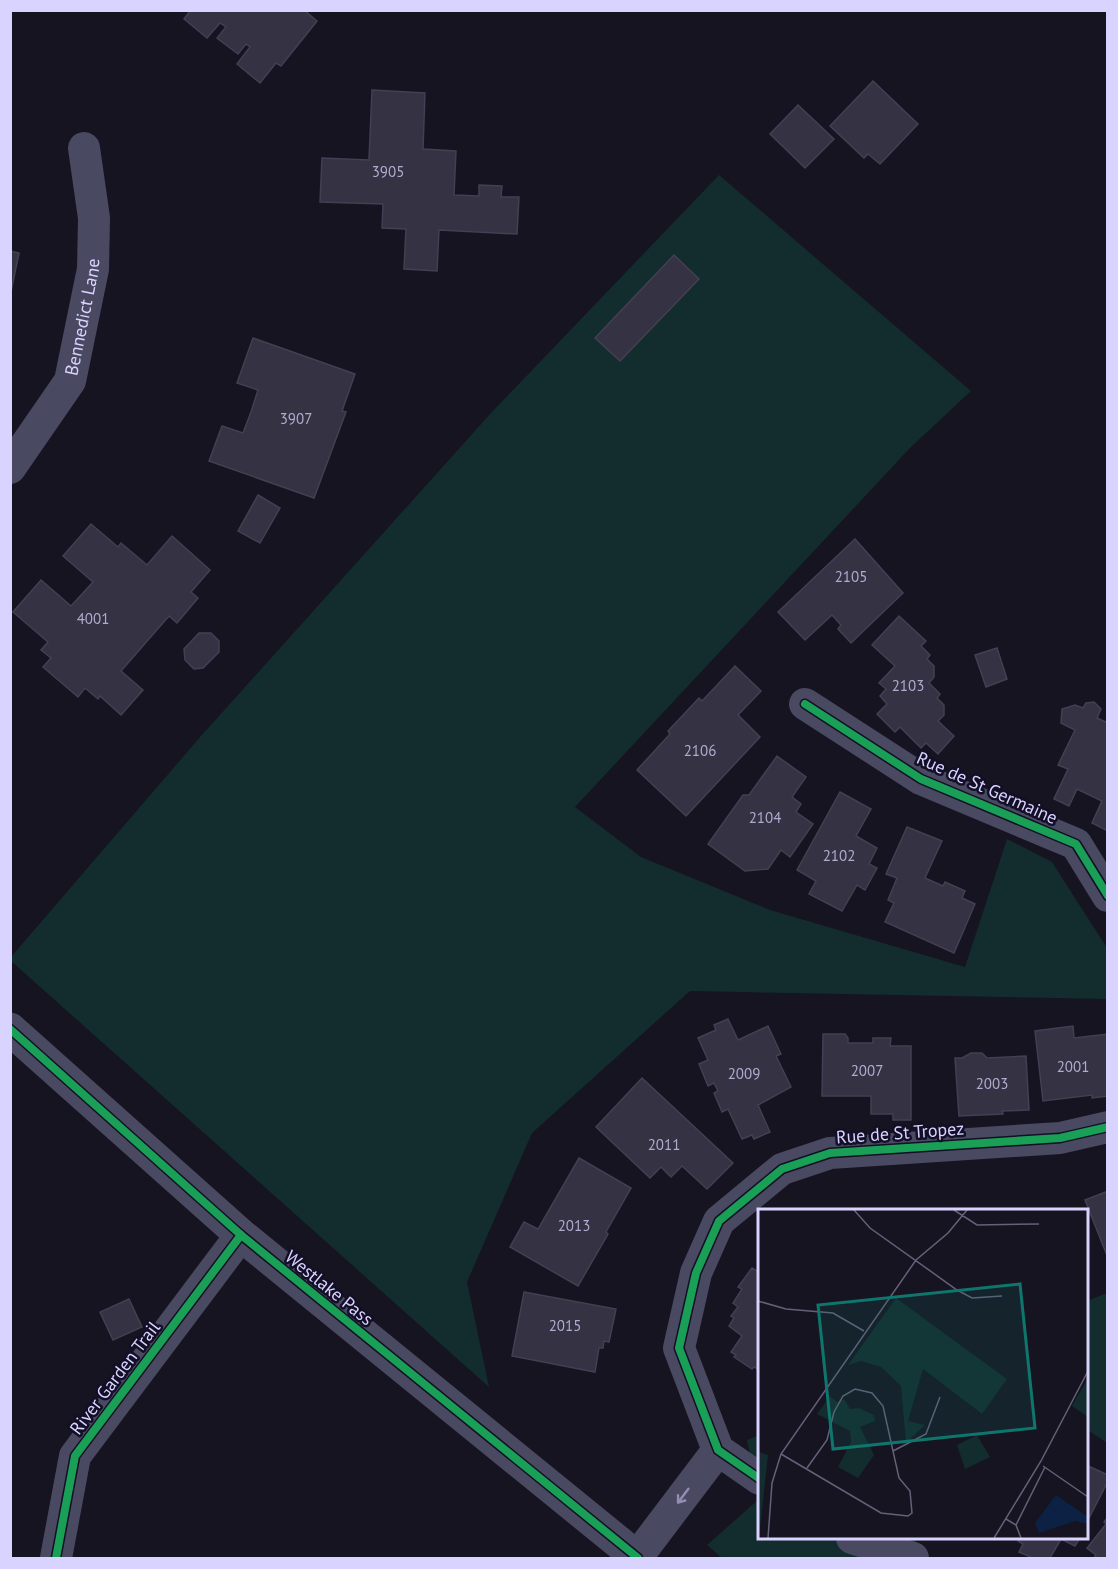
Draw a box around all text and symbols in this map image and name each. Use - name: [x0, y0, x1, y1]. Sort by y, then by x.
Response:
- house number: 3905: [372, 162, 404, 181]
- street label: Bennedict Lane: [59, 258, 104, 378]
- house number: 3907: [280, 409, 312, 428]
- house number: 2105: [835, 567, 867, 586]
- house number: 4001: [77, 609, 109, 628]
- house number: 2103: [892, 676, 924, 695]
- house number: 2106: [684, 741, 716, 760]
- street label: Rue de St Germaine: [913, 746, 1061, 829]
- house number: 2104: [749, 808, 781, 827]
- house number: 2102: [823, 846, 855, 865]
- house number: 2001: [1057, 1057, 1089, 1076]
- house number: 2007: [851, 1061, 883, 1080]
- house number: 2009: [728, 1064, 760, 1083]
- house number: 2003: [976, 1074, 1008, 1093]
- street label: Rue de St Tropez: [835, 1117, 965, 1148]
- house number: 2011: [648, 1135, 680, 1154]
- inset map: [758, 1209, 1088, 1539]
- house number: 2013: [558, 1216, 590, 1235]
- street label: Westlake Pass: [280, 1245, 378, 1330]
- street label: River Garden Trail: [64, 1316, 165, 1439]
- house number: 2015: [549, 1316, 581, 1335]
- one-way arrow: [676, 1488, 689, 1504]

